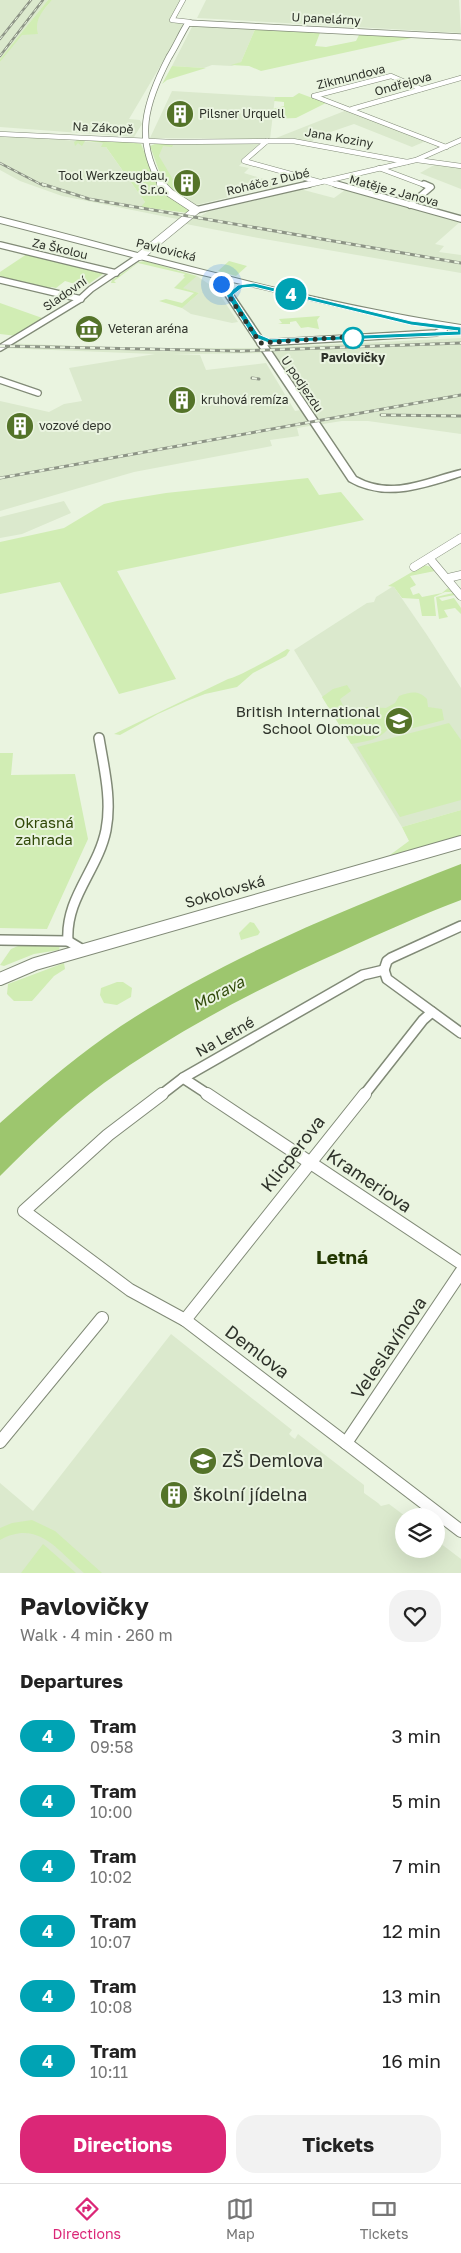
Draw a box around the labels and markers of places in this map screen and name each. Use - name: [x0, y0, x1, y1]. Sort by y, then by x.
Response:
- building icon: Pilsner Urquell: [165, 99, 195, 129]
- place label: Pilsner Urquell: [199, 106, 285, 121]
- place label: Tool Werkzeugbau, S.r.o.: [58, 168, 168, 197]
- building icon: Tool Werkzeugbau, S.r.o.: [172, 168, 202, 198]
- museum icon: Veteran aréna: [74, 314, 104, 344]
- place label: Veteran aréna: [108, 321, 188, 336]
- marker: Pavlovičky: [342, 327, 364, 349]
- place label: Pavlovičky: [321, 350, 386, 365]
- building icon: kruhová remíza: [167, 385, 197, 415]
- place label: kruhová remíza: [201, 392, 288, 407]
- building icon: vozové depo: [5, 411, 35, 441]
- place label: vozové depo: [39, 418, 111, 433]
- place label: British International School Olomouc: [236, 702, 380, 737]
- school or university icon: British International School Olomouc: [384, 706, 414, 736]
- school or university icon: ZŠ Demlova: [188, 1446, 218, 1476]
- place label: ZŠ Demlova: [222, 1449, 323, 1471]
- building icon: školní jídelna: [159, 1480, 189, 1510]
- place label: školní jídelna: [193, 1483, 307, 1505]

